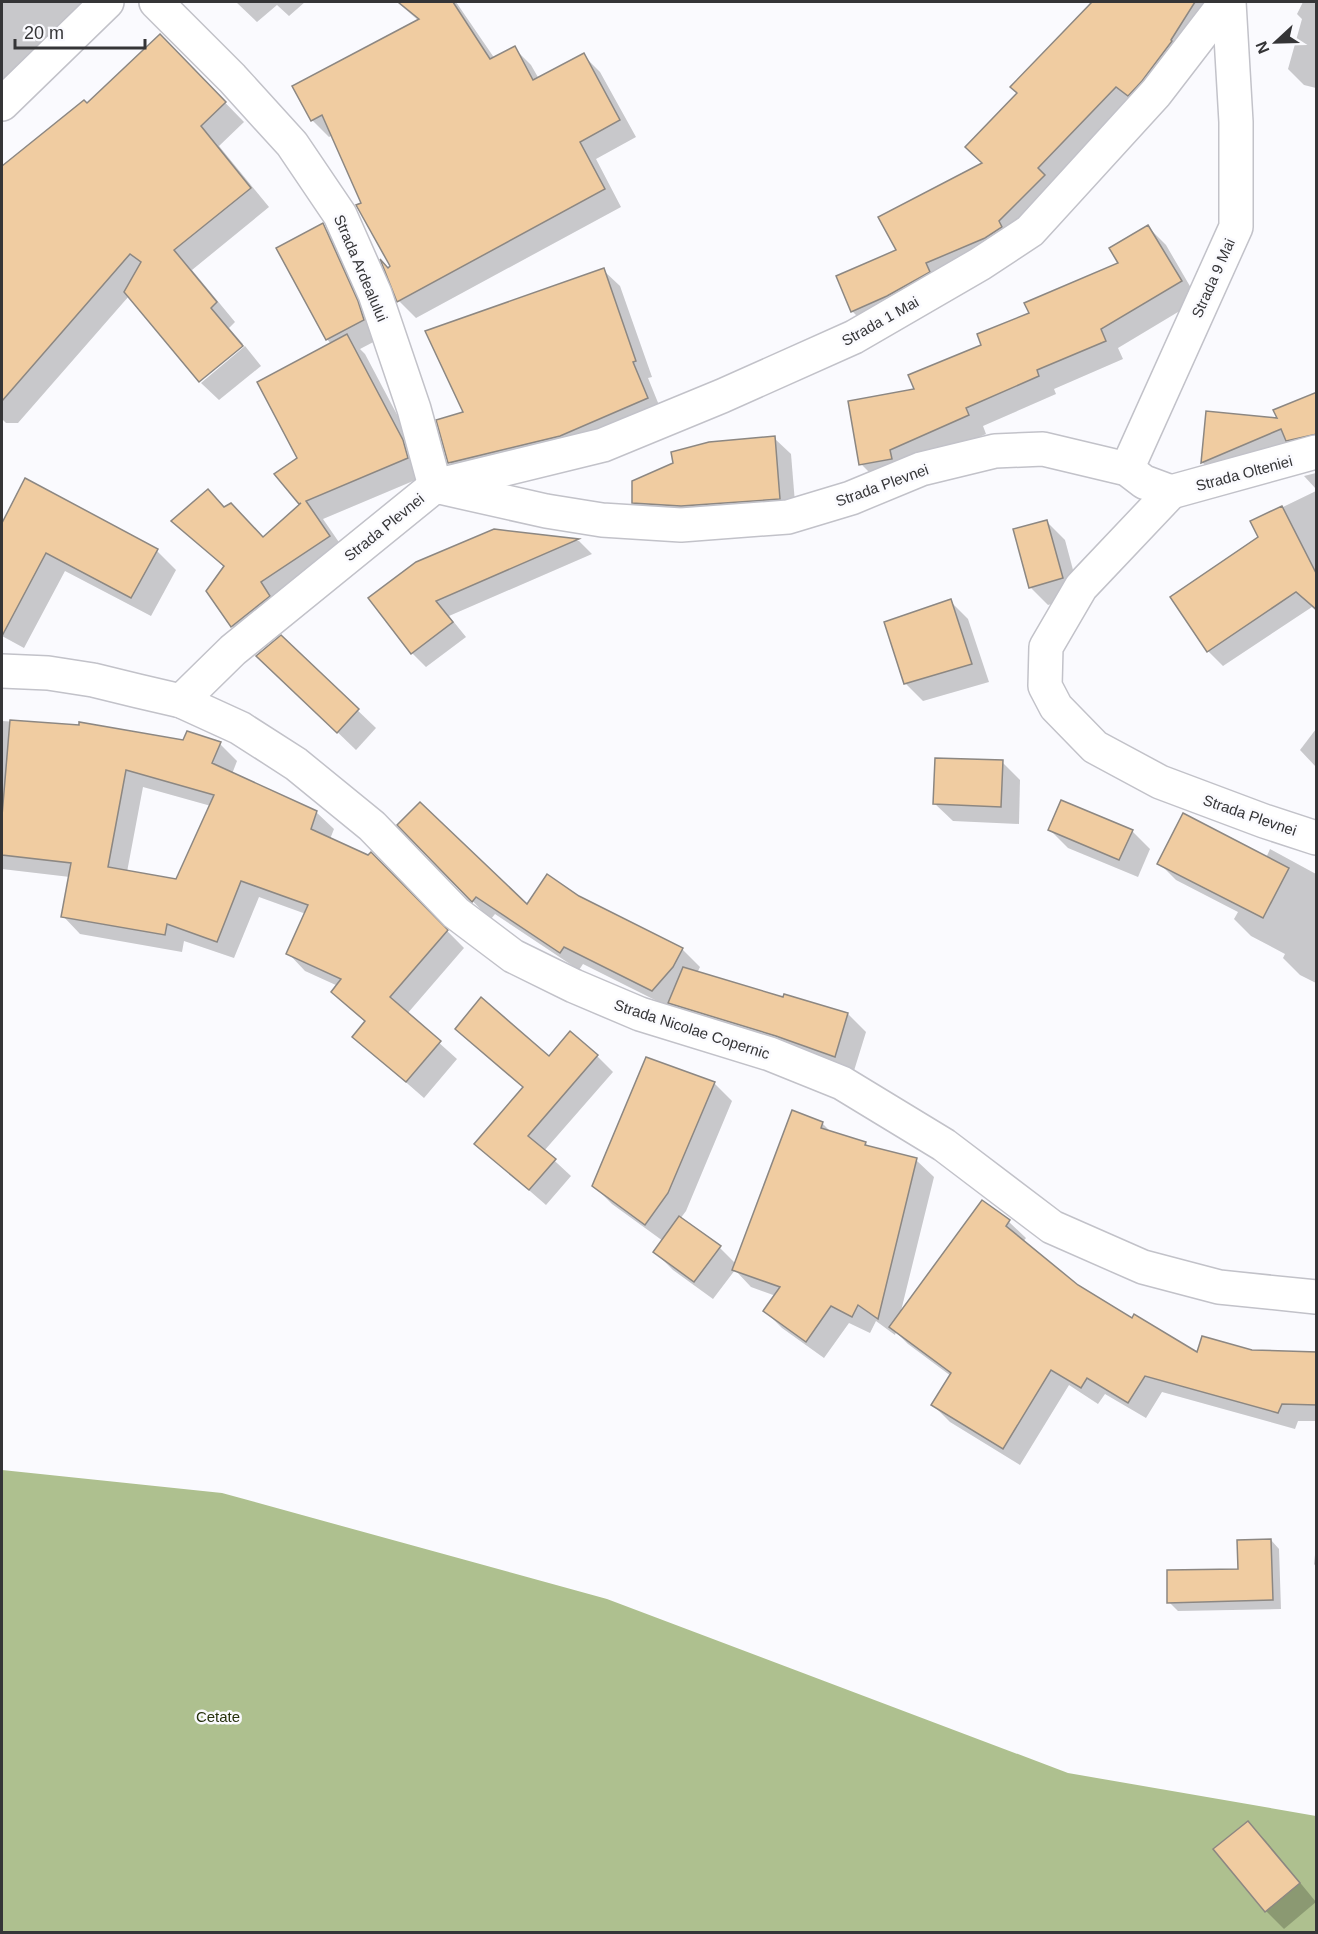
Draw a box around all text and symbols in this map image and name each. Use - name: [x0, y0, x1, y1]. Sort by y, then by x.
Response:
- scale bar: [15, 12, 146, 50]
- north arrow: [1246, 12, 1306, 72]
- text: 20 m: [24, 23, 64, 43]
- text: N: [1253, 39, 1273, 56]
- street label: Strada Ardealului: [331, 212, 391, 324]
- street label: Strada 9 Mai: [1188, 236, 1238, 320]
- street label: Strada 1 Mai: [839, 293, 921, 349]
- street label: Strada Olteniei: [1194, 452, 1294, 494]
- street label: Strada Plevnei: [833, 460, 931, 510]
- street label: Strada Plevnei: [341, 490, 427, 564]
- street label: Strada Plevnei: [1201, 791, 1299, 839]
- street label: Strada Nicolae Copernic: [612, 996, 772, 1062]
- park label: Cetate: [196, 1708, 240, 1725]

